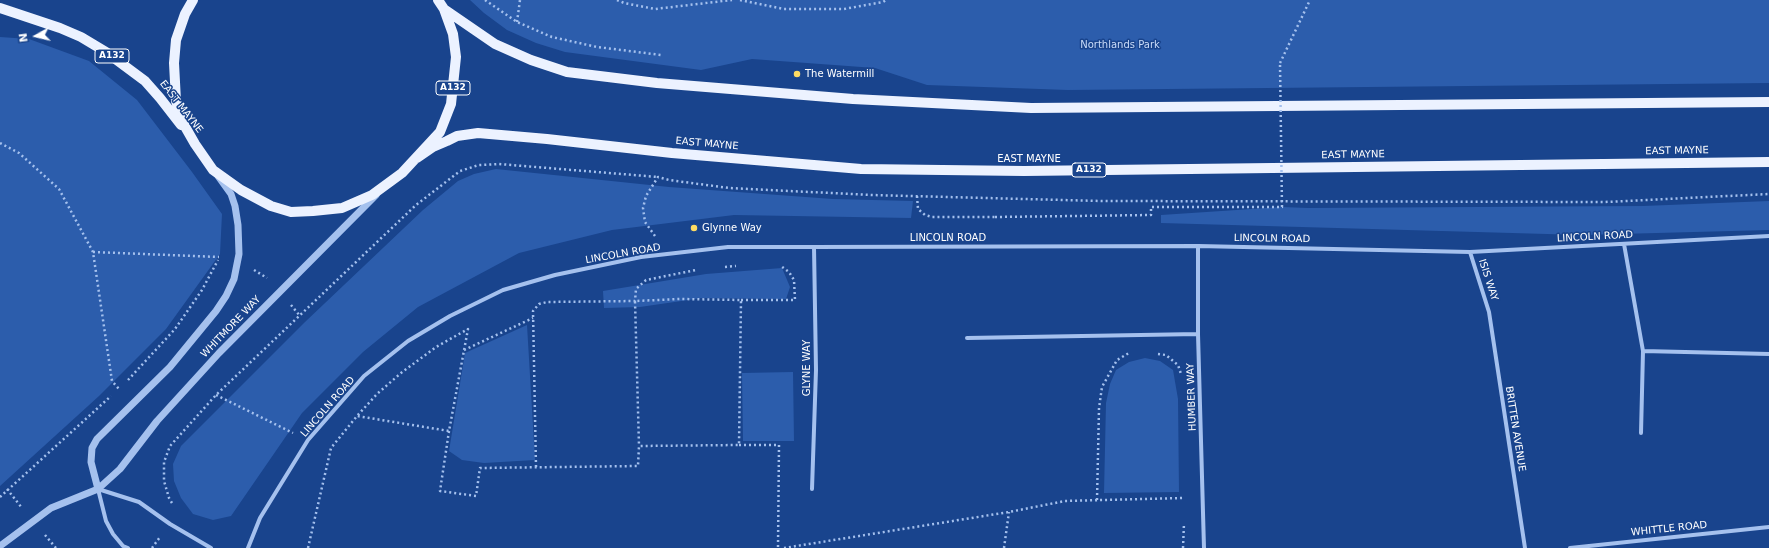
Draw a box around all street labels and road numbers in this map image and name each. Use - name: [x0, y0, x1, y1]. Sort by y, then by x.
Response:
- road number: A132: [95, 49, 129, 63]
- street label: EAST MAYNE: [157, 78, 205, 136]
- road number: A132: [436, 81, 470, 95]
- street label: EAST MAYNE: [675, 135, 739, 153]
- street label: EAST MAYNE: [1645, 144, 1709, 158]
- street label: EAST MAYNE: [1321, 148, 1385, 162]
- street label: EAST MAYNE: [997, 153, 1061, 165]
- road number: A132: [1072, 163, 1106, 177]
- street label: LINCOLN ROAD: [1557, 229, 1633, 245]
- street label: LINCOLN ROAD: [910, 232, 986, 244]
- street label: LINCOLN ROAD: [1234, 232, 1310, 246]
- street label: LINCOLN ROAD: [584, 241, 662, 267]
- street label: ISIS WAY: [1476, 258, 1500, 302]
- street label: WHITMORE WAY: [199, 294, 263, 360]
- street label: GLYNE WAY: [801, 340, 813, 396]
- street label: HUMBER WAY: [1185, 363, 1199, 431]
- street label: LINCOLN ROAD: [298, 374, 358, 440]
- street label: BRITTEN AVENUE: [1502, 385, 1528, 473]
- street label: WHITTLE ROAD: [1630, 519, 1708, 539]

